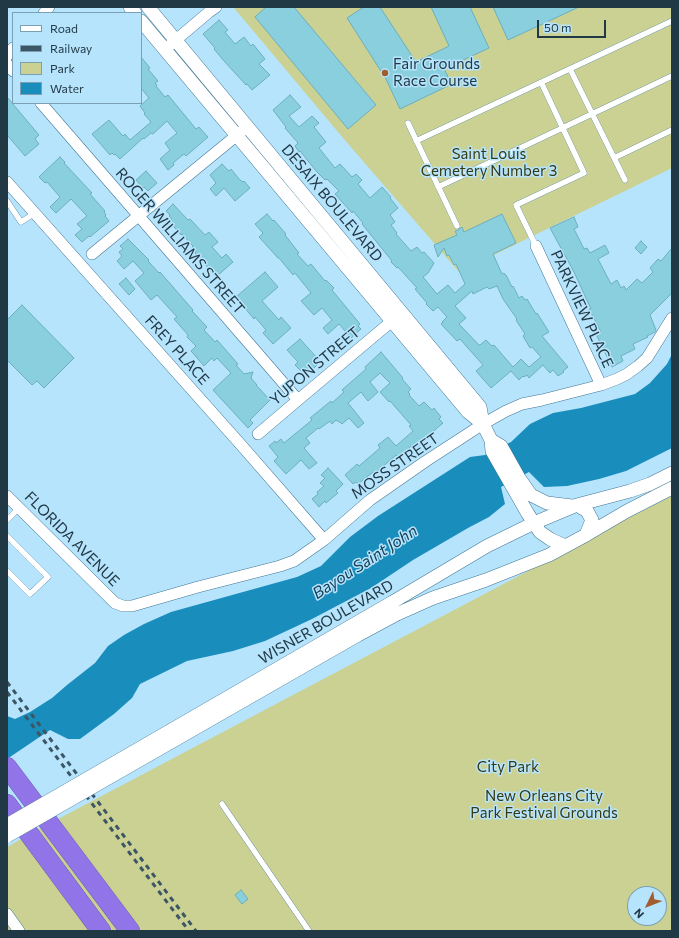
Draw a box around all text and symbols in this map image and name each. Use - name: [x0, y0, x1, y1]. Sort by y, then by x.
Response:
- legend: [12, 12, 142, 104]
- scale bar: [539, 12, 608, 38]
- text: 50 m: [544, 20, 572, 34]
- text: Road: [50, 21, 78, 35]
- text: Railway: [50, 41, 92, 55]
- place label: Fair Grounds Race Course: [393, 55, 480, 90]
- text: Park: [50, 61, 75, 75]
- marker: Fair Grounds Race Course: [380, 68, 390, 78]
- text: Water: [50, 81, 84, 95]
- street label: DESAIX BOULEVARD: [278, 141, 386, 265]
- park label: Saint Louis Cemetery Number 3: [421, 145, 557, 180]
- street label: ROGER WILLIAMS STREET: [112, 164, 248, 318]
- street label: PARKVIEW PLACE: [547, 247, 617, 371]
- street label: FREY PLACE: [141, 312, 213, 388]
- street label: YUPON STREET: [266, 323, 364, 409]
- street label: MOSS STREET: [348, 429, 442, 503]
- street label: FLORIDA AVENUE: [21, 488, 123, 590]
- water label: Bayou Saint John: [309, 521, 421, 603]
- street label: WISNER BOULEVARD: [255, 576, 397, 668]
- park label: City Park: [477, 758, 539, 776]
- park label: New Orleans City Park Festival Grounds: [470, 787, 618, 822]
- north arrow: [627, 886, 667, 926]
- text: N: [631, 906, 646, 921]

